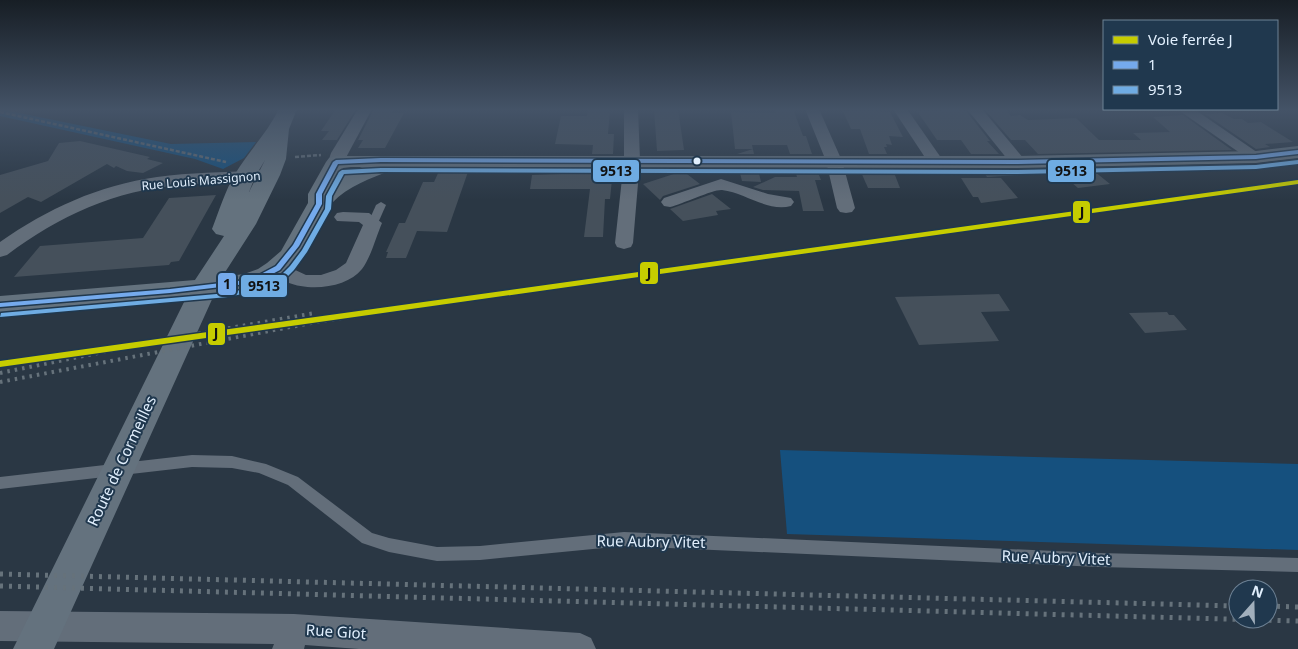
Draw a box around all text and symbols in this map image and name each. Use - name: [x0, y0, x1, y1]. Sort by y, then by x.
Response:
- legend: [1103, 20, 1278, 110]
- text: Voie ferrée J: [1148, 29, 1233, 49]
- text: 1: [1148, 54, 1157, 74]
- text: 9513: [1148, 79, 1182, 99]
- unlabelled marker: [692, 156, 702, 166]
- line badge: 9513: [592, 159, 640, 183]
- line badge: 9513: [1047, 159, 1095, 183]
- text: 9513: [600, 161, 632, 180]
- text: 9513: [1055, 161, 1087, 180]
- street label: Rue Louis Massignon: [141, 167, 261, 194]
- line badge: J: [1072, 200, 1091, 224]
- text: J: [1078, 202, 1084, 221]
- line badge: J: [639, 261, 659, 285]
- text: J: [645, 263, 651, 282]
- line badge: 1: [217, 272, 237, 296]
- text: 1: [223, 274, 231, 293]
- line badge: 9513: [240, 274, 288, 298]
- text: 9513: [248, 276, 280, 295]
- line badge: J: [207, 322, 226, 346]
- text: J: [212, 323, 218, 342]
- street label: Route de Cormeilles: [82, 392, 160, 529]
- street label: Rue Aubry Vitet: [596, 530, 706, 552]
- street label: Rue Aubry Vitet: [1001, 545, 1111, 569]
- north arrow: [1228, 579, 1278, 629]
- text: N: [1249, 580, 1266, 602]
- street label: Rue Giot: [305, 619, 367, 643]

